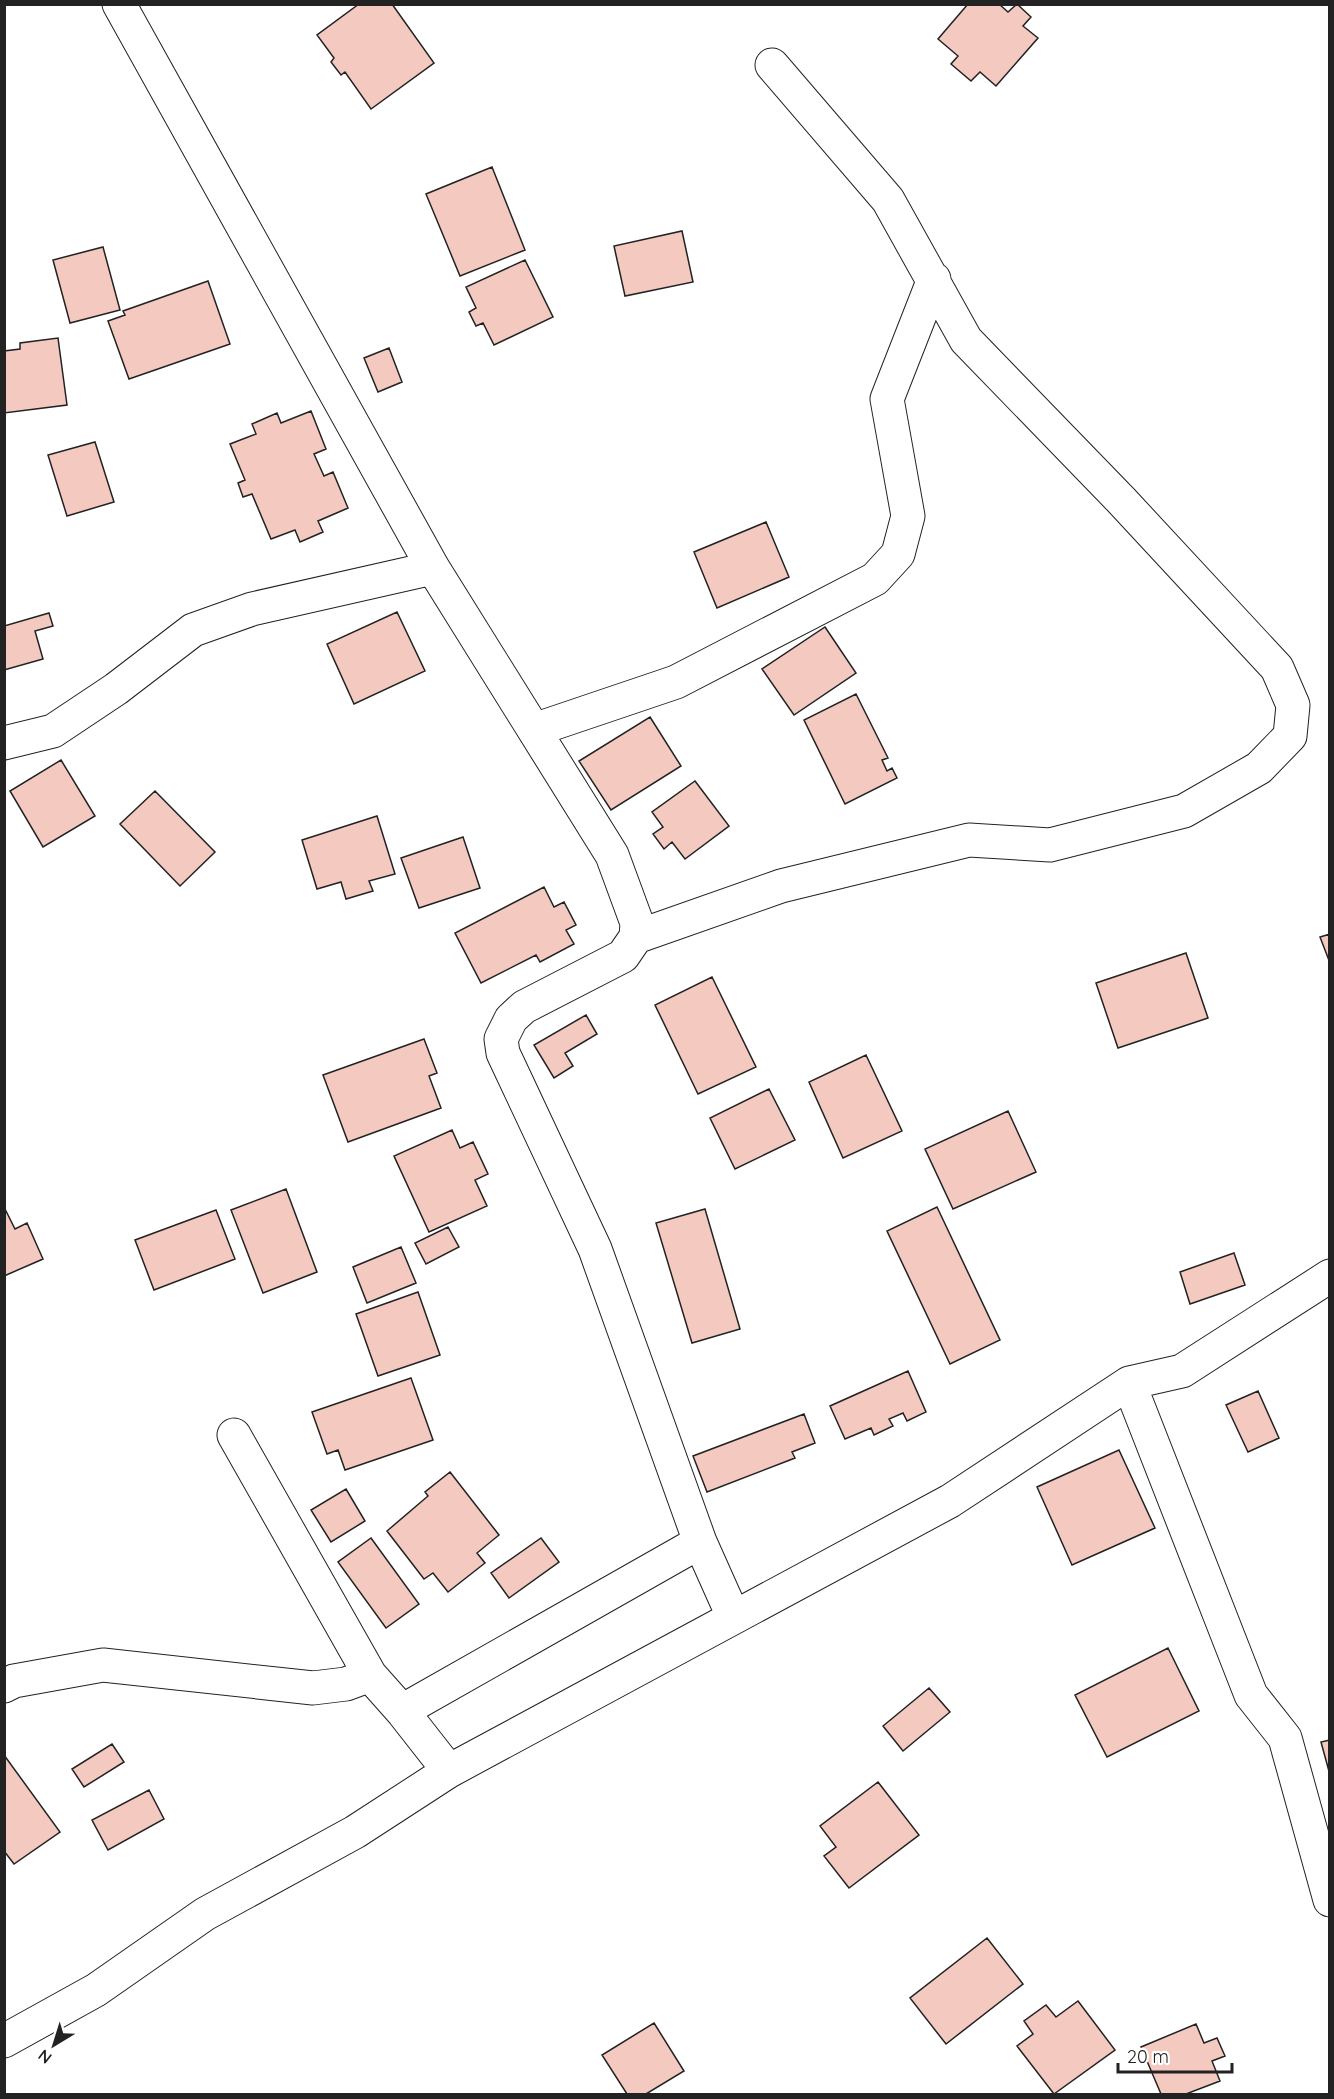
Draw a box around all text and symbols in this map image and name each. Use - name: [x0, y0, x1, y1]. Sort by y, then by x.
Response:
- north arrow: [24, 2015, 84, 2075]
- scale bar: [1118, 2036, 1232, 2074]
- text: N: [34, 2045, 56, 2068]
- text: 20 m: [1127, 2045, 1169, 2068]

